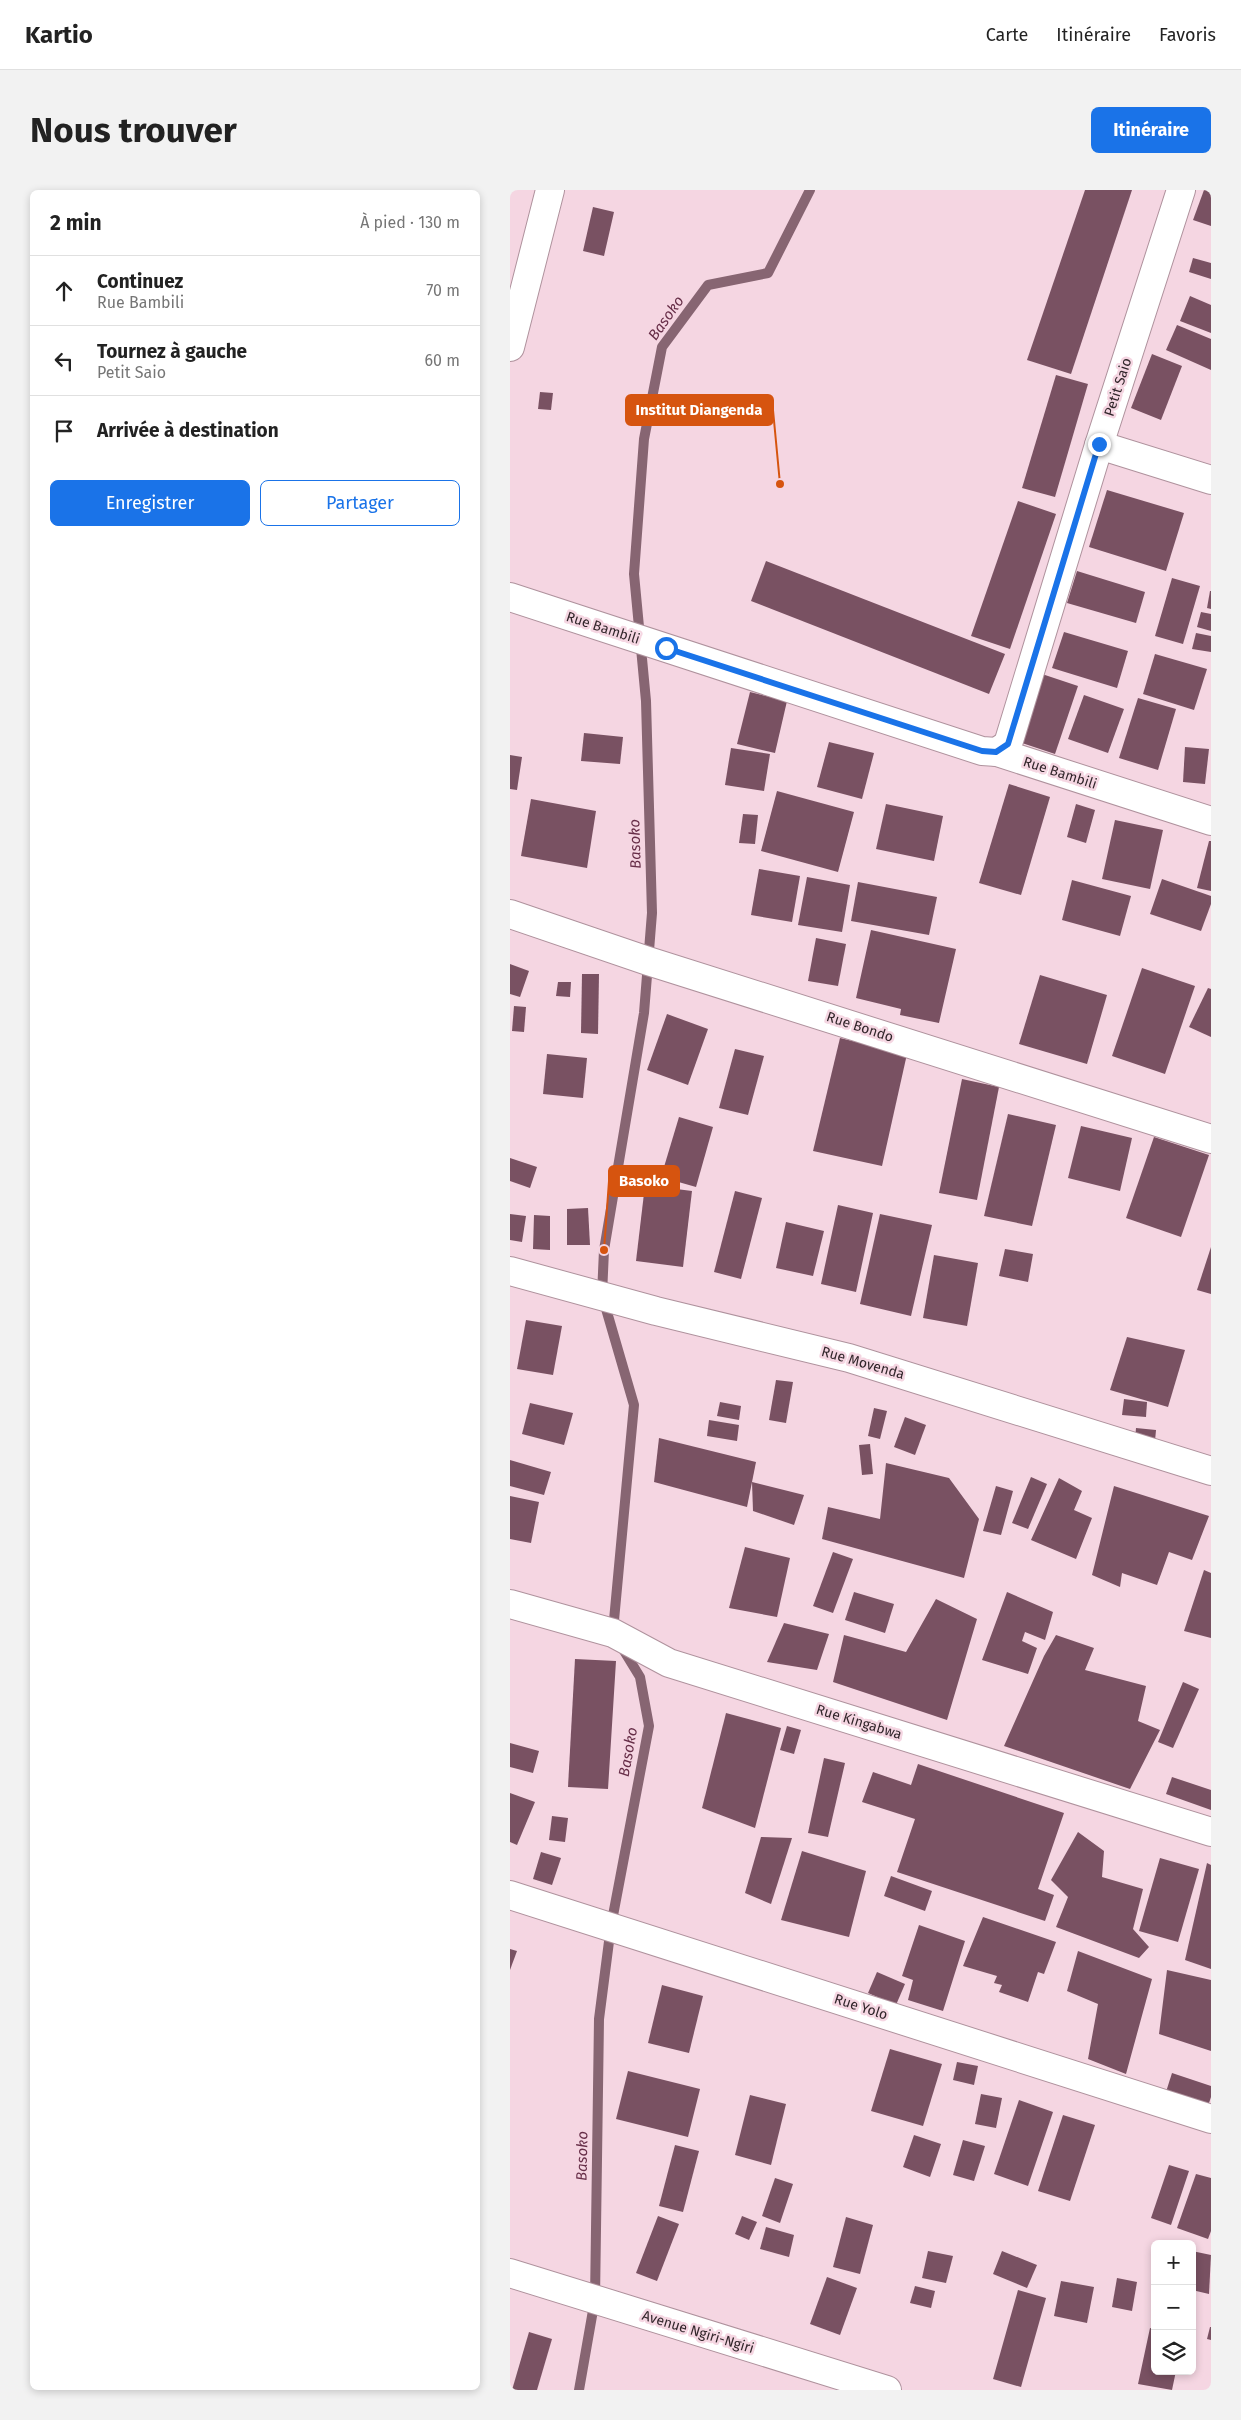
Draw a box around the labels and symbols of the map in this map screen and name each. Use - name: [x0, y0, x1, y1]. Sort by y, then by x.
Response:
- water label: Basoko: [644, 292, 688, 344]
- street label: Petit Saio: [1101, 356, 1135, 418]
- callout: Institut Diangenda: [626, 395, 773, 425]
- text: Institut Diangenda: [636, 401, 763, 419]
- route end: [1088, 433, 1111, 456]
- street label: Rue Bambili: [564, 608, 642, 648]
- route start: [655, 637, 678, 660]
- street label: Rue Bambili: [1021, 753, 1099, 793]
- water label: Basoko: [625, 819, 645, 869]
- street label: Rue Bondo: [824, 1008, 896, 1046]
- callout: Basoko: [609, 1166, 679, 1196]
- text: Basoko: [619, 1172, 669, 1190]
- street label: Rue Movenda: [820, 1343, 906, 1383]
- street label: Rue Kingabwa: [814, 1701, 904, 1743]
- water label: Basoko: [615, 1726, 641, 1778]
- street label: Rue Yolo: [832, 1990, 890, 2024]
- water label: Basoko: [573, 2131, 591, 2181]
- street label: Avenue Ngiri-Ngiri: [640, 2307, 756, 2357]

